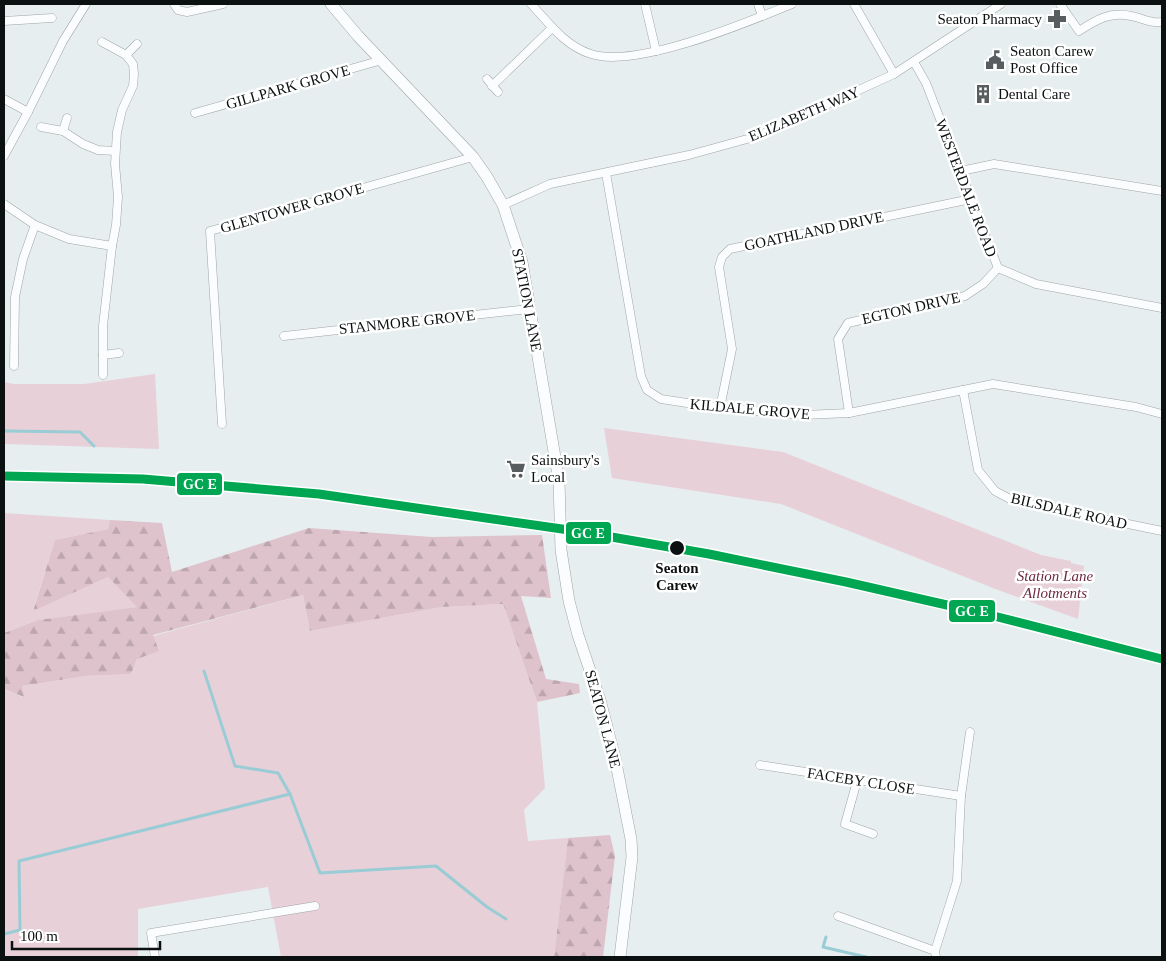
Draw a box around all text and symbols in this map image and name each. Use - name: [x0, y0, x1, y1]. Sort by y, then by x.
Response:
- pharmacy icon: Seaton Pharmacy: [1046, 8, 1068, 30]
- place label: Seaton Pharmacy: [937, 11, 1042, 27]
- place label: Seaton Carew Post Office: [1010, 43, 1094, 76]
- public building icon: Seaton Carew Post Office: [984, 49, 1006, 71]
- street label: GILLPARK GROVE: [224, 62, 352, 112]
- street label: ELIZABETH WAY: [746, 83, 862, 145]
- building icon: Dental Care: [972, 83, 994, 105]
- place label: Dental Care: [998, 86, 1070, 102]
- street label: WESTERDALE ROAD: [932, 117, 1000, 259]
- street label: GLENTOWER GROVE: [218, 180, 366, 236]
- street label: GOATHLAND DRIVE: [743, 208, 885, 254]
- street label: STATION LANE: [509, 247, 545, 353]
- street label: EGTON DRIVE: [860, 289, 962, 327]
- street label: STANMORE GROVE: [338, 307, 476, 337]
- street label: KILDALE GROVE: [689, 396, 811, 422]
- place label: Sainsbury's Local: [531, 452, 600, 485]
- supermarket icon: Sainsbury's Local: [505, 458, 527, 480]
- line badge: GC E: [176, 472, 223, 496]
- text: GC E: [183, 477, 217, 492]
- street label: BILSDALE ROAD: [1009, 490, 1129, 532]
- line badge: GC E: [565, 521, 612, 545]
- text: GC E: [571, 526, 605, 541]
- marker: Seaton Carew: [668, 539, 686, 557]
- place label: Seaton Carew: [655, 560, 699, 593]
- park label: Station Lane Allotments: [1017, 568, 1093, 601]
- line badge: GC E: [948, 599, 996, 623]
- text: GC E: [955, 604, 989, 619]
- street label: SEATON LANE: [582, 668, 624, 770]
- street label: FACEBY CLOSE: [806, 765, 916, 797]
- scale bar: [12, 918, 160, 950]
- text: 100 m: [20, 928, 58, 944]

